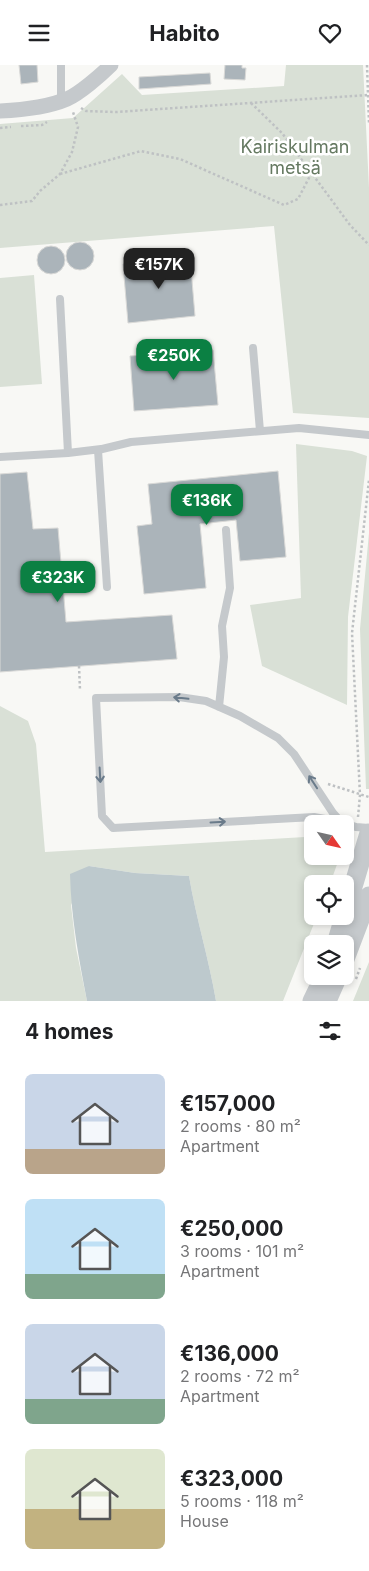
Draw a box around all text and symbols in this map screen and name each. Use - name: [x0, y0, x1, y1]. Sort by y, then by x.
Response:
- icon: menu: [25, 19, 53, 47]
- icon: heart: [316, 19, 344, 47]
- text: Habito: [149, 20, 220, 46]
- park label: Kairiskulman metsä: [241, 136, 349, 178]
- pin: €157K: [124, 247, 194, 290]
- text: €157K: [135, 254, 183, 274]
- pin: €250K: [139, 339, 209, 381]
- text: €250K: [147, 345, 201, 365]
- pin: €136K: [172, 483, 242, 526]
- text: €136K: [182, 490, 232, 510]
- pin: €323K: [23, 561, 93, 603]
- text: €323K: [31, 567, 85, 587]
- one-way arrow: [173, 693, 189, 703]
- one-way arrow: [96, 766, 105, 782]
- one-way arrow: [307, 775, 318, 789]
- north arrow: [304, 815, 354, 865]
- map controls: [304, 815, 354, 985]
- one-way arrow: [209, 818, 225, 827]
- button: locate: [304, 875, 354, 925]
- button: layers: [304, 935, 354, 985]
- icon: filters: [316, 1017, 344, 1045]
- text: 4 homes: [25, 1019, 114, 1044]
- text: €157,000: [180, 1091, 275, 1116]
- icon: home: [65, 1094, 125, 1154]
- text: 2 rooms · 80 m²: [180, 1116, 301, 1136]
- text: Apartment: [180, 1136, 260, 1156]
- text: €250,000: [180, 1216, 283, 1241]
- icon: home: [65, 1219, 125, 1279]
- text: 3 rooms · 101 m²: [180, 1241, 304, 1261]
- text: Apartment: [180, 1261, 260, 1281]
- text: €136,000: [180, 1341, 279, 1366]
- icon: home: [65, 1344, 125, 1404]
- text: 2 rooms · 72 m²: [180, 1366, 300, 1386]
- text: Apartment: [180, 1386, 260, 1406]
- text: €323,000: [180, 1466, 283, 1491]
- icon: home: [65, 1469, 125, 1529]
- text: 5 rooms · 118 m²: [180, 1491, 304, 1511]
- text: House: [180, 1511, 229, 1531]

